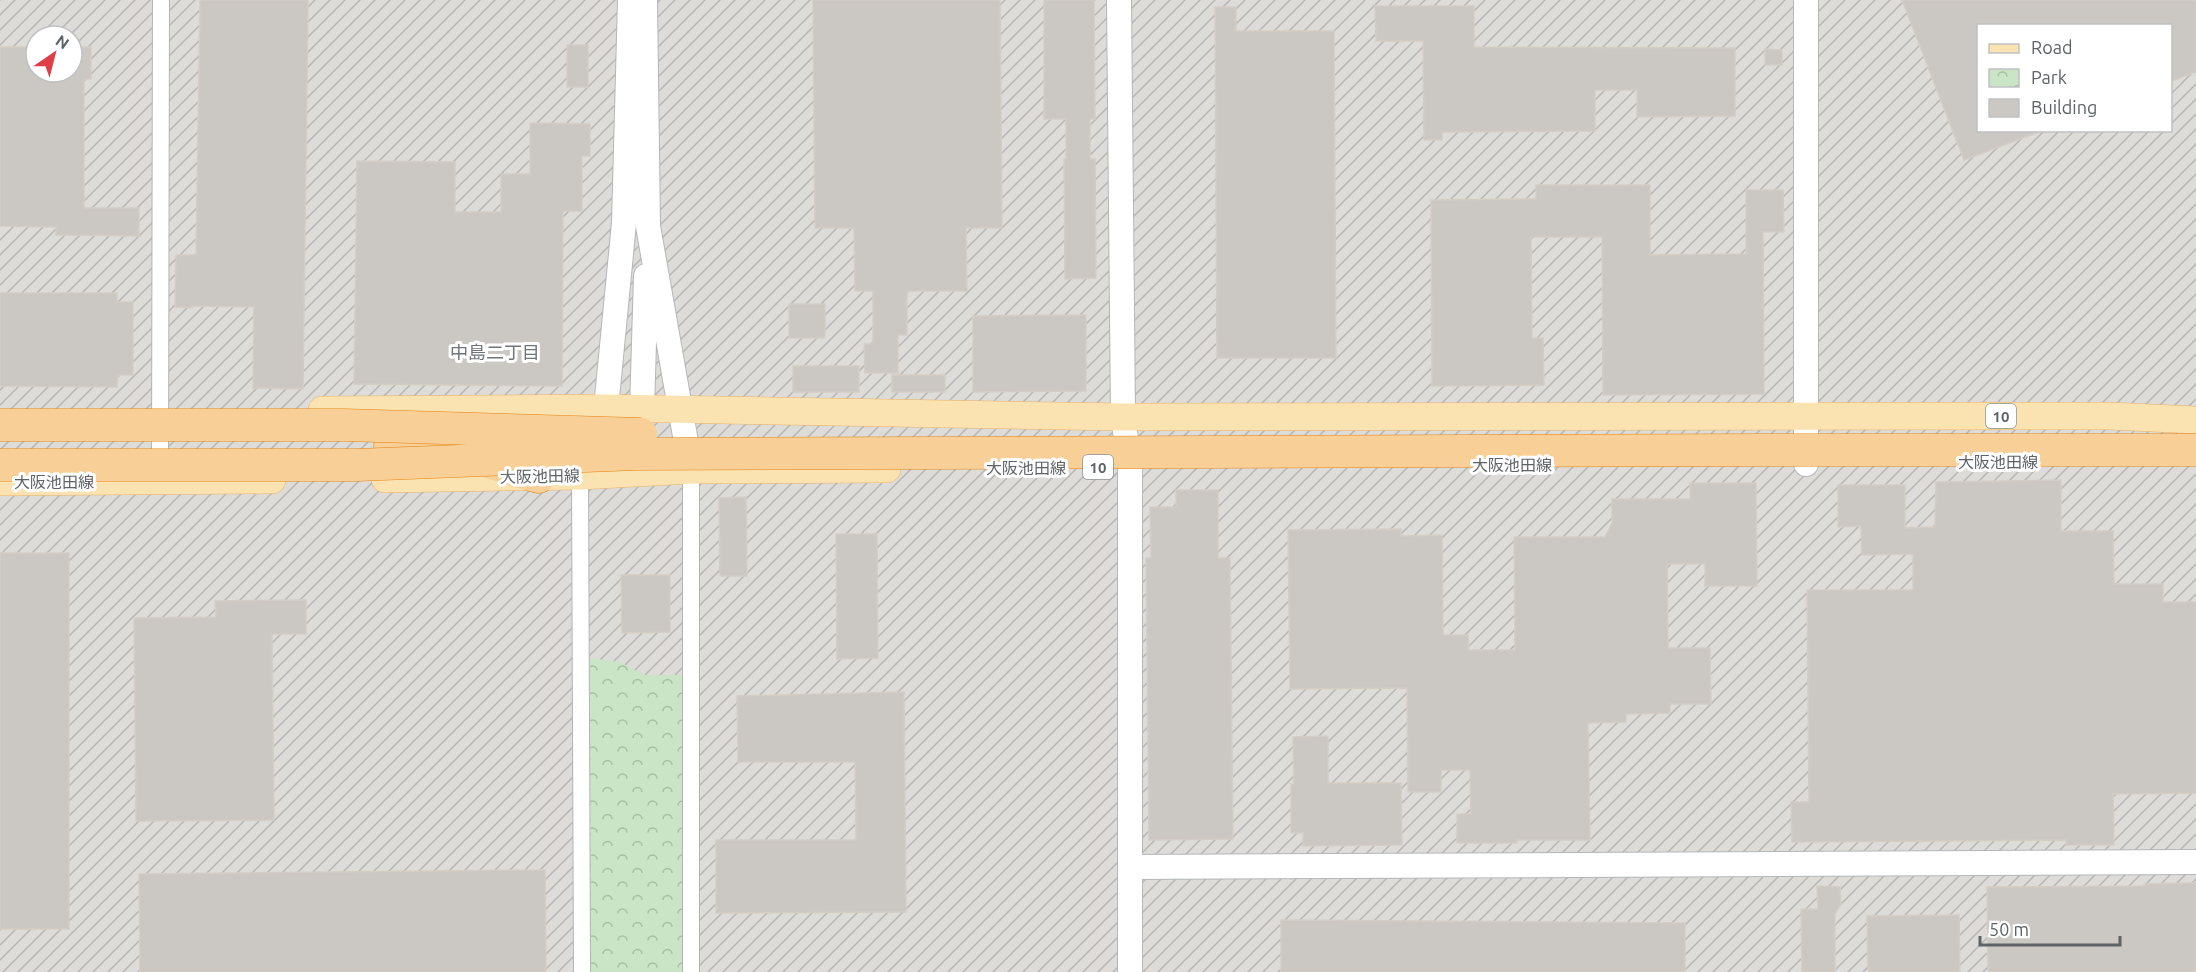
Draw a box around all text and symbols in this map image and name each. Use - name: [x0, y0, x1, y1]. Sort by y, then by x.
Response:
- north arrow: [24, 24, 84, 84]
- legend: [1977, 24, 2172, 132]
- text: N: [53, 31, 73, 53]
- text: Road: [2031, 37, 2073, 57]
- text: Park: [2031, 67, 2067, 87]
- text: Building: [2031, 97, 2097, 117]
- district label: 中島二丁目: [450, 342, 540, 362]
- road number: 10: [1986, 404, 2016, 428]
- street label: 大阪池田線: [1958, 453, 2038, 471]
- road number: 10: [1083, 455, 1113, 479]
- street label: 大阪池田線: [1472, 456, 1552, 474]
- street label: 大阪池田線: [986, 459, 1066, 477]
- street label: 大阪池田線: [500, 466, 580, 486]
- street label: 大阪池田線: [14, 473, 94, 491]
- scale bar: [1980, 909, 2120, 947]
- text: 50 m: [1989, 919, 2029, 939]

